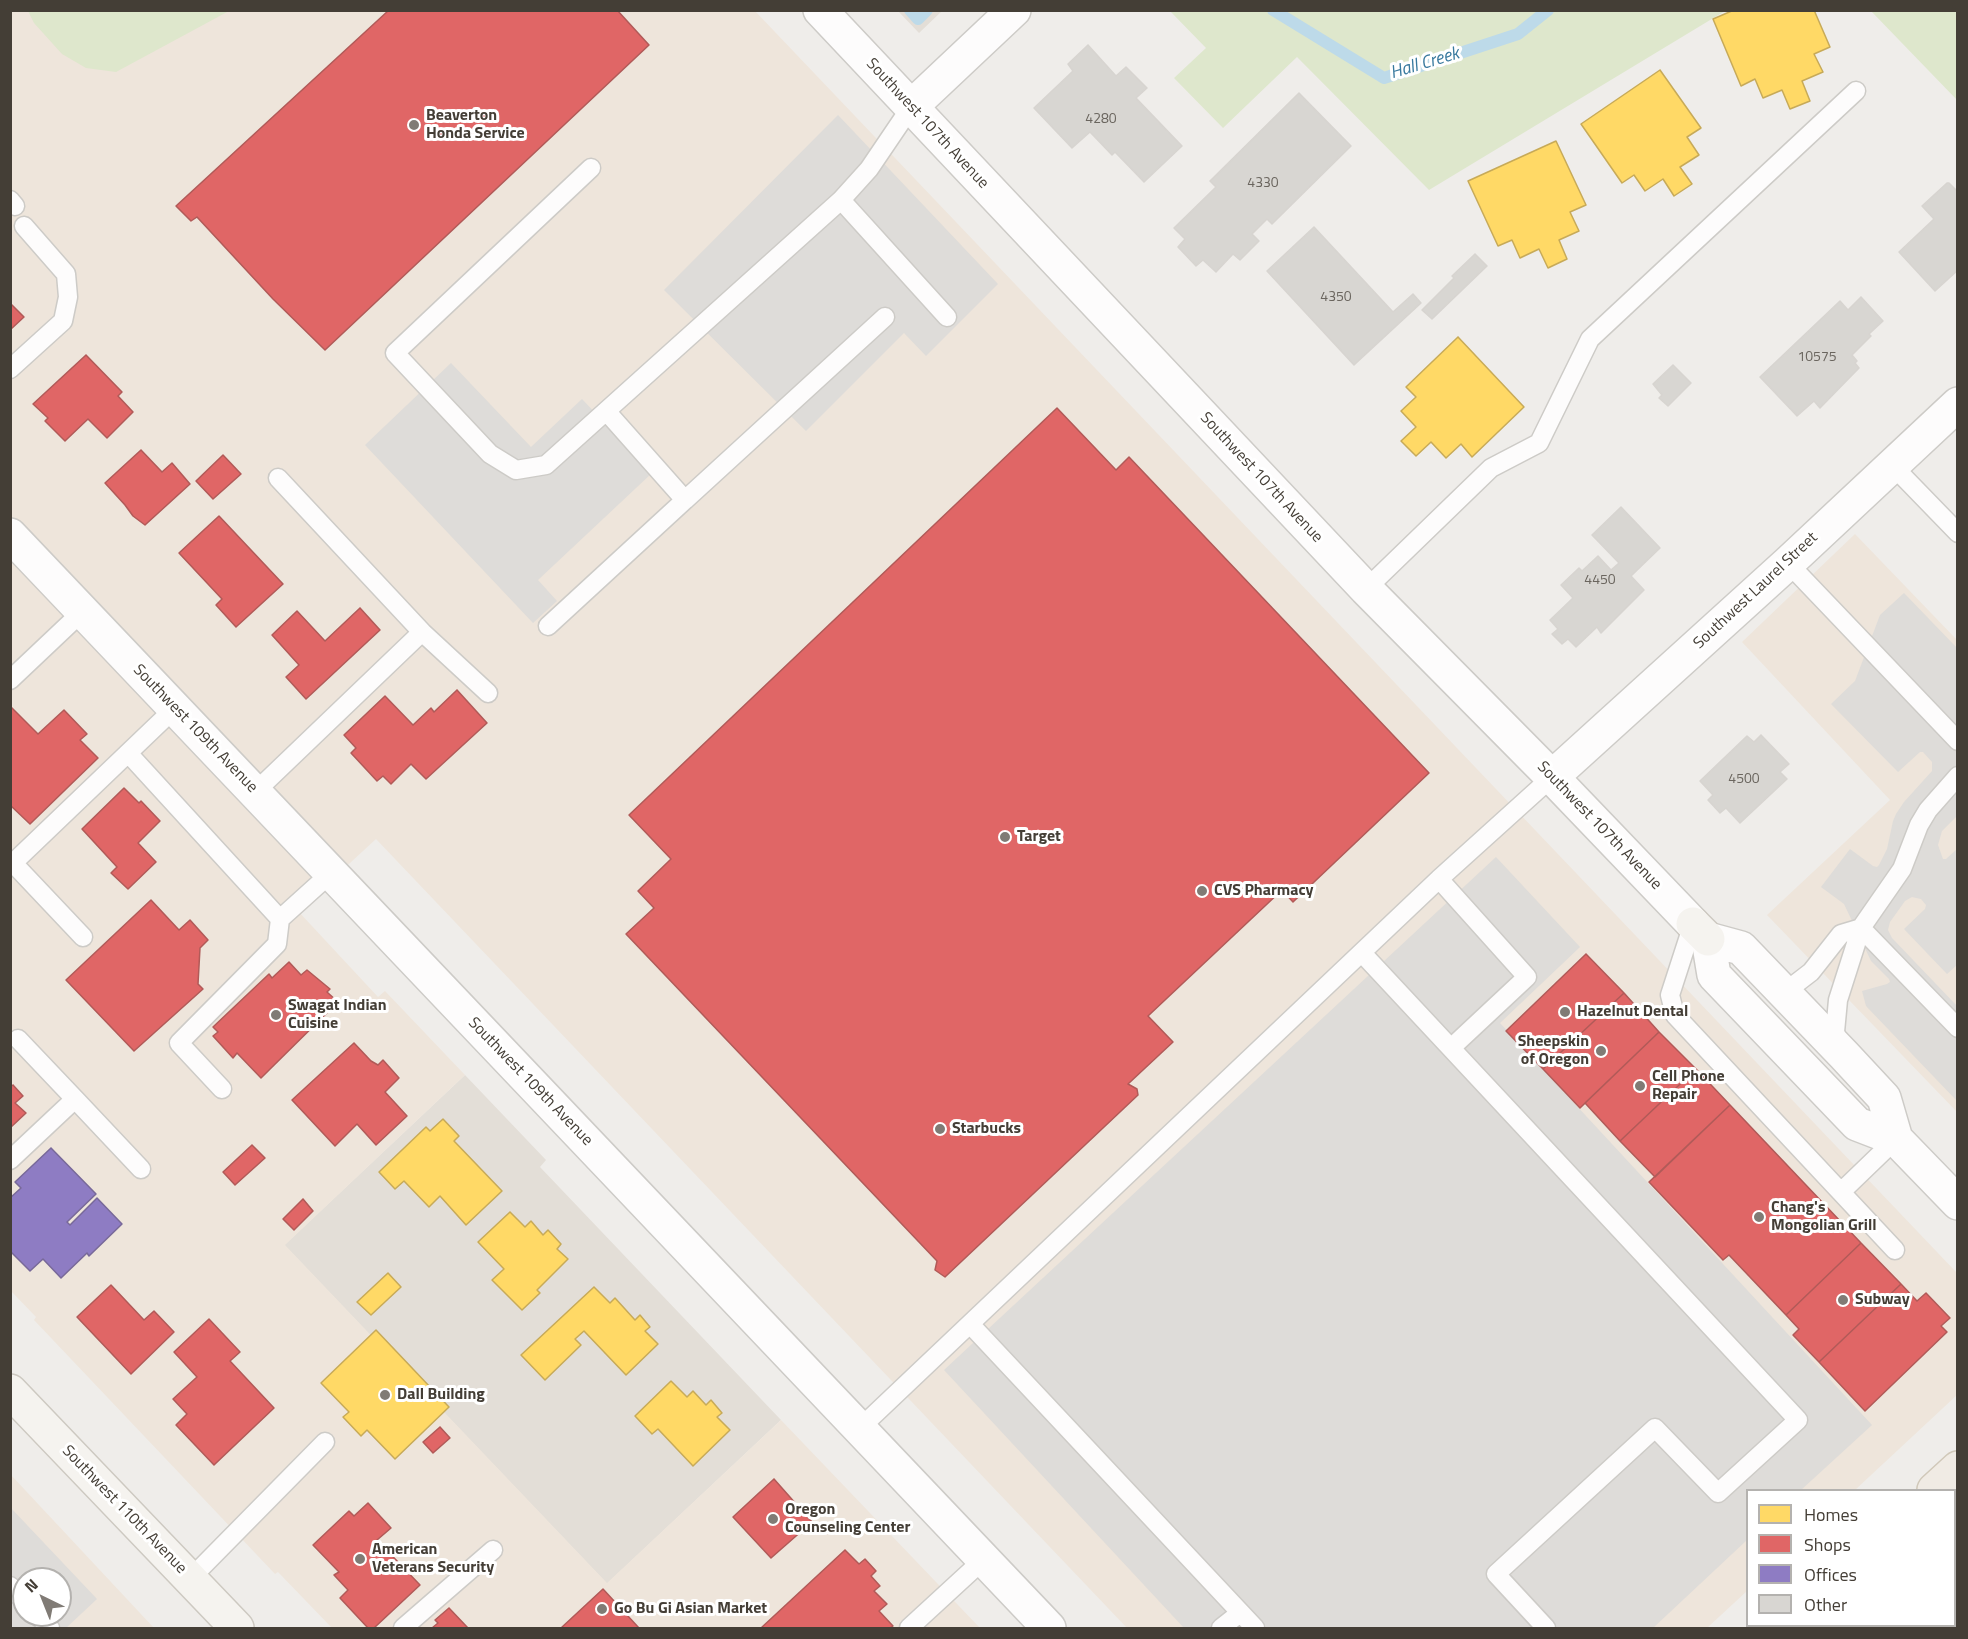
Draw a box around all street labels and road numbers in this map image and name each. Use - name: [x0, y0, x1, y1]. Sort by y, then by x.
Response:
- street label: Southwest 107th Avenue: [862, 55, 992, 193]
- street label: Southwest 107th Avenue: [1196, 409, 1326, 547]
- street label: Southwest Laurel Street: [1690, 529, 1822, 653]
- street label: Southwest 109th Avenue: [129, 661, 261, 797]
- street label: Southwest 107th Avenue: [1533, 758, 1665, 894]
- street label: Southwest 109th Avenue: [464, 1014, 596, 1150]
- street label: Southwest 110th Avenue: [58, 1442, 190, 1578]

